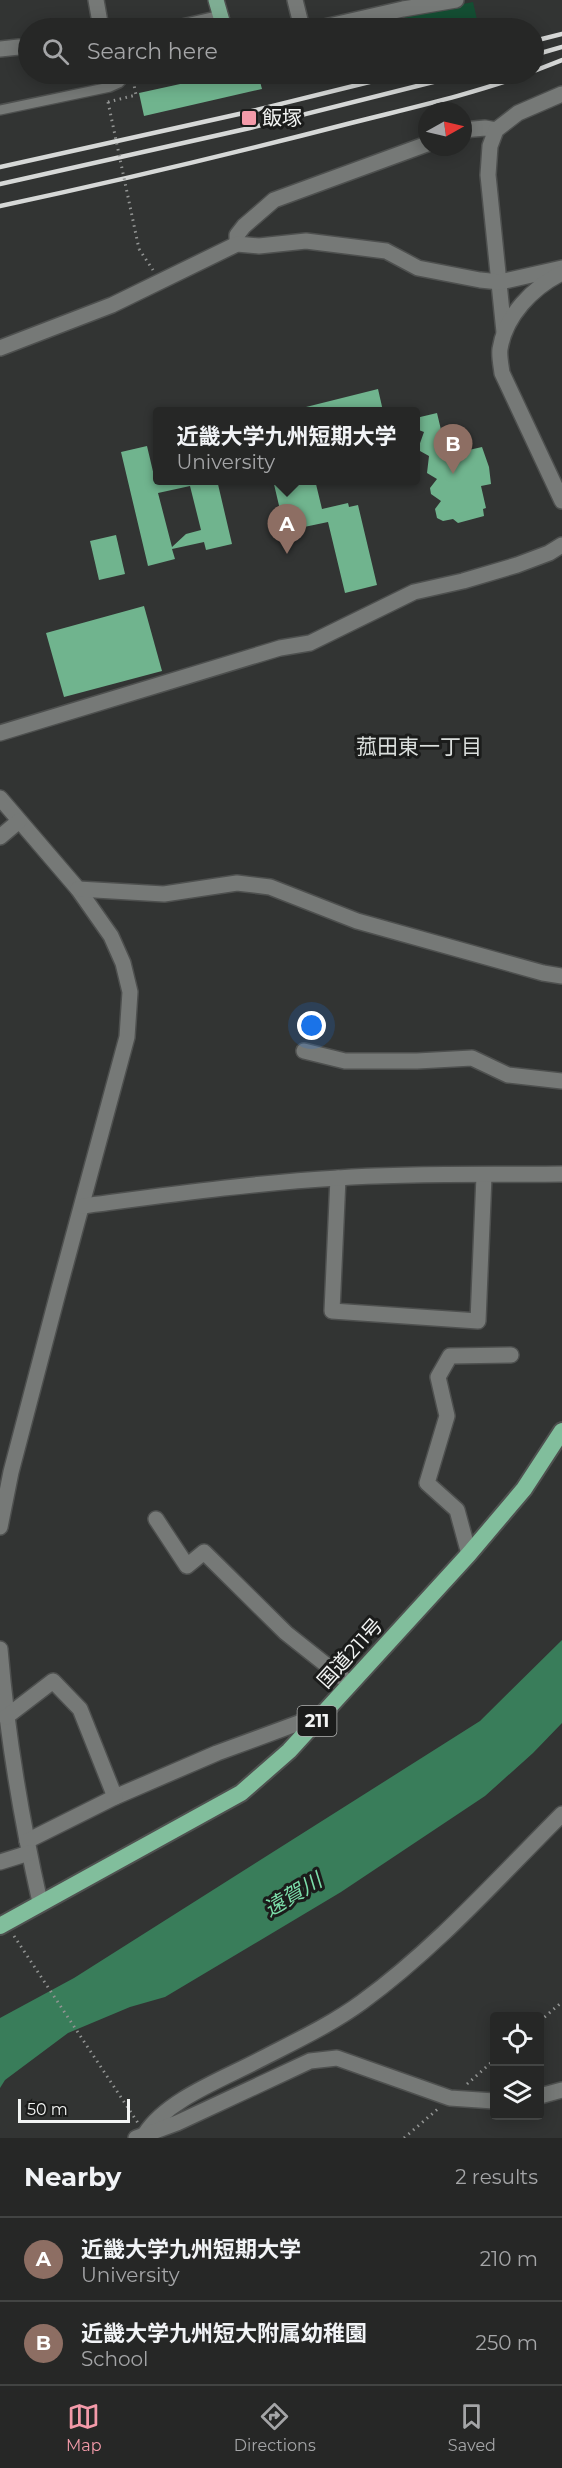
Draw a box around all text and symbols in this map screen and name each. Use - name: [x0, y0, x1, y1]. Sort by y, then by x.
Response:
- search box: [18, 18, 544, 84]
- icon: search: [39, 35, 72, 68]
- text: Search here: [87, 38, 218, 65]
- north arrow: [418, 102, 472, 156]
- place label: 飯塚: [262, 106, 302, 130]
- marker: 飯塚: [240, 109, 258, 127]
- popup: [153, 407, 420, 485]
- text: 近畿大学九州短期大学: [176, 423, 397, 450]
- pin: B: [434, 424, 472, 474]
- text: University: [176, 450, 275, 474]
- pin: A: [268, 504, 306, 554]
- district label: 菰田東一丁目: [356, 734, 482, 759]
- your location: [297, 1011, 326, 1040]
- street label: 国道211号: [312, 1613, 388, 1693]
- road number: 211: [298, 1706, 336, 1736]
- water label: 遠賀川: [259, 1867, 328, 1922]
- map controls: [490, 2012, 544, 2120]
- button: locate: [490, 2012, 544, 2066]
- button: layers: [490, 2066, 544, 2120]
- scale bar: [18, 2096, 130, 2124]
- text: 50 m: [27, 2100, 68, 2119]
- text: Nearby: [24, 2161, 121, 2193]
- text: 2 results: [455, 2165, 538, 2189]
- text: 近畿大学九州短期大学: [81, 2236, 301, 2263]
- text: A: [36, 2247, 51, 2271]
- text: 210 m: [480, 2247, 538, 2271]
- text: University: [81, 2263, 180, 2287]
- text: 近畿大学九州短大附属幼稚園: [81, 2320, 367, 2347]
- text: B: [36, 2331, 51, 2355]
- text: 250 m: [476, 2331, 538, 2355]
- text: School: [81, 2347, 148, 2371]
- tab: Map: [66, 2400, 102, 2455]
- tab: Directions: [234, 2400, 316, 2455]
- tab: Saved: [448, 2400, 496, 2455]

